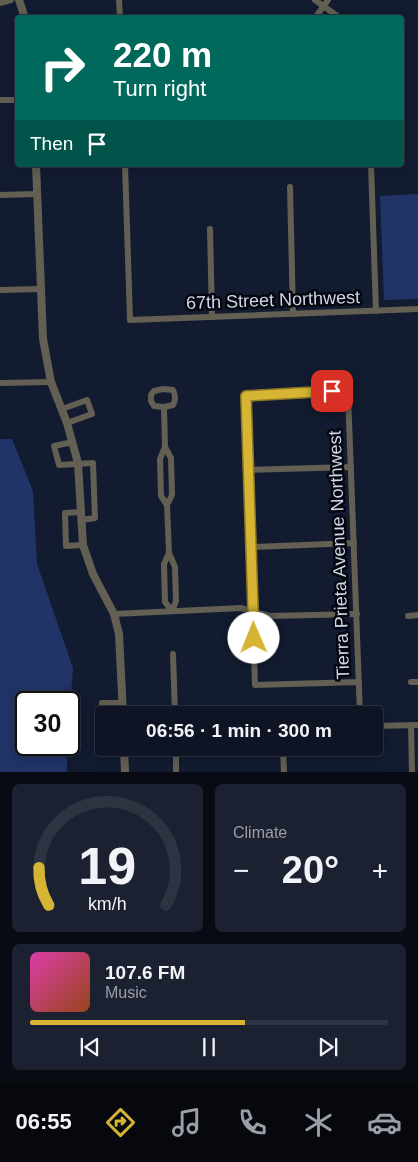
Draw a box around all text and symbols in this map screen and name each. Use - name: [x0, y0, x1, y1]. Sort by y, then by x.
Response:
- icon: right: [30, 35, 95, 100]
- text: 220 m: [113, 35, 212, 74]
- text: Turn right: [113, 76, 206, 101]
- icon: arrive: [83, 130, 111, 158]
- text: Then: [30, 133, 73, 154]
- street label: 67th Street Northwest: [186, 287, 360, 313]
- pin: [311, 370, 353, 412]
- icon: arrive: [318, 377, 346, 405]
- street label: Tierra Prieta Avenue Northwest: [325, 430, 353, 680]
- position arrow: [227, 611, 279, 663]
- speed limit sign: 30: [15, 691, 80, 756]
- text: 06:56 · 1 min · 300 m: [146, 720, 332, 741]
- text: Climate: [233, 824, 287, 841]
- text: 19: [79, 837, 136, 895]
- text: 20°: [282, 849, 339, 891]
- text: −: [233, 855, 249, 886]
- text: +: [372, 855, 388, 886]
- text: km/h: [88, 894, 127, 914]
- text: 107.6 FM: [105, 962, 185, 983]
- text: Music: [105, 984, 147, 1001]
- icon: previous: [76, 1033, 104, 1061]
- icon: pause: [195, 1033, 223, 1061]
- icon: next: [314, 1033, 342, 1061]
- icon: directions: [103, 1105, 138, 1140]
- icon: music: [169, 1105, 204, 1140]
- icon: phone: [235, 1105, 270, 1140]
- icon: climate: [301, 1105, 336, 1140]
- icon: car: [367, 1105, 402, 1140]
- text: 06:55: [16, 1109, 72, 1134]

